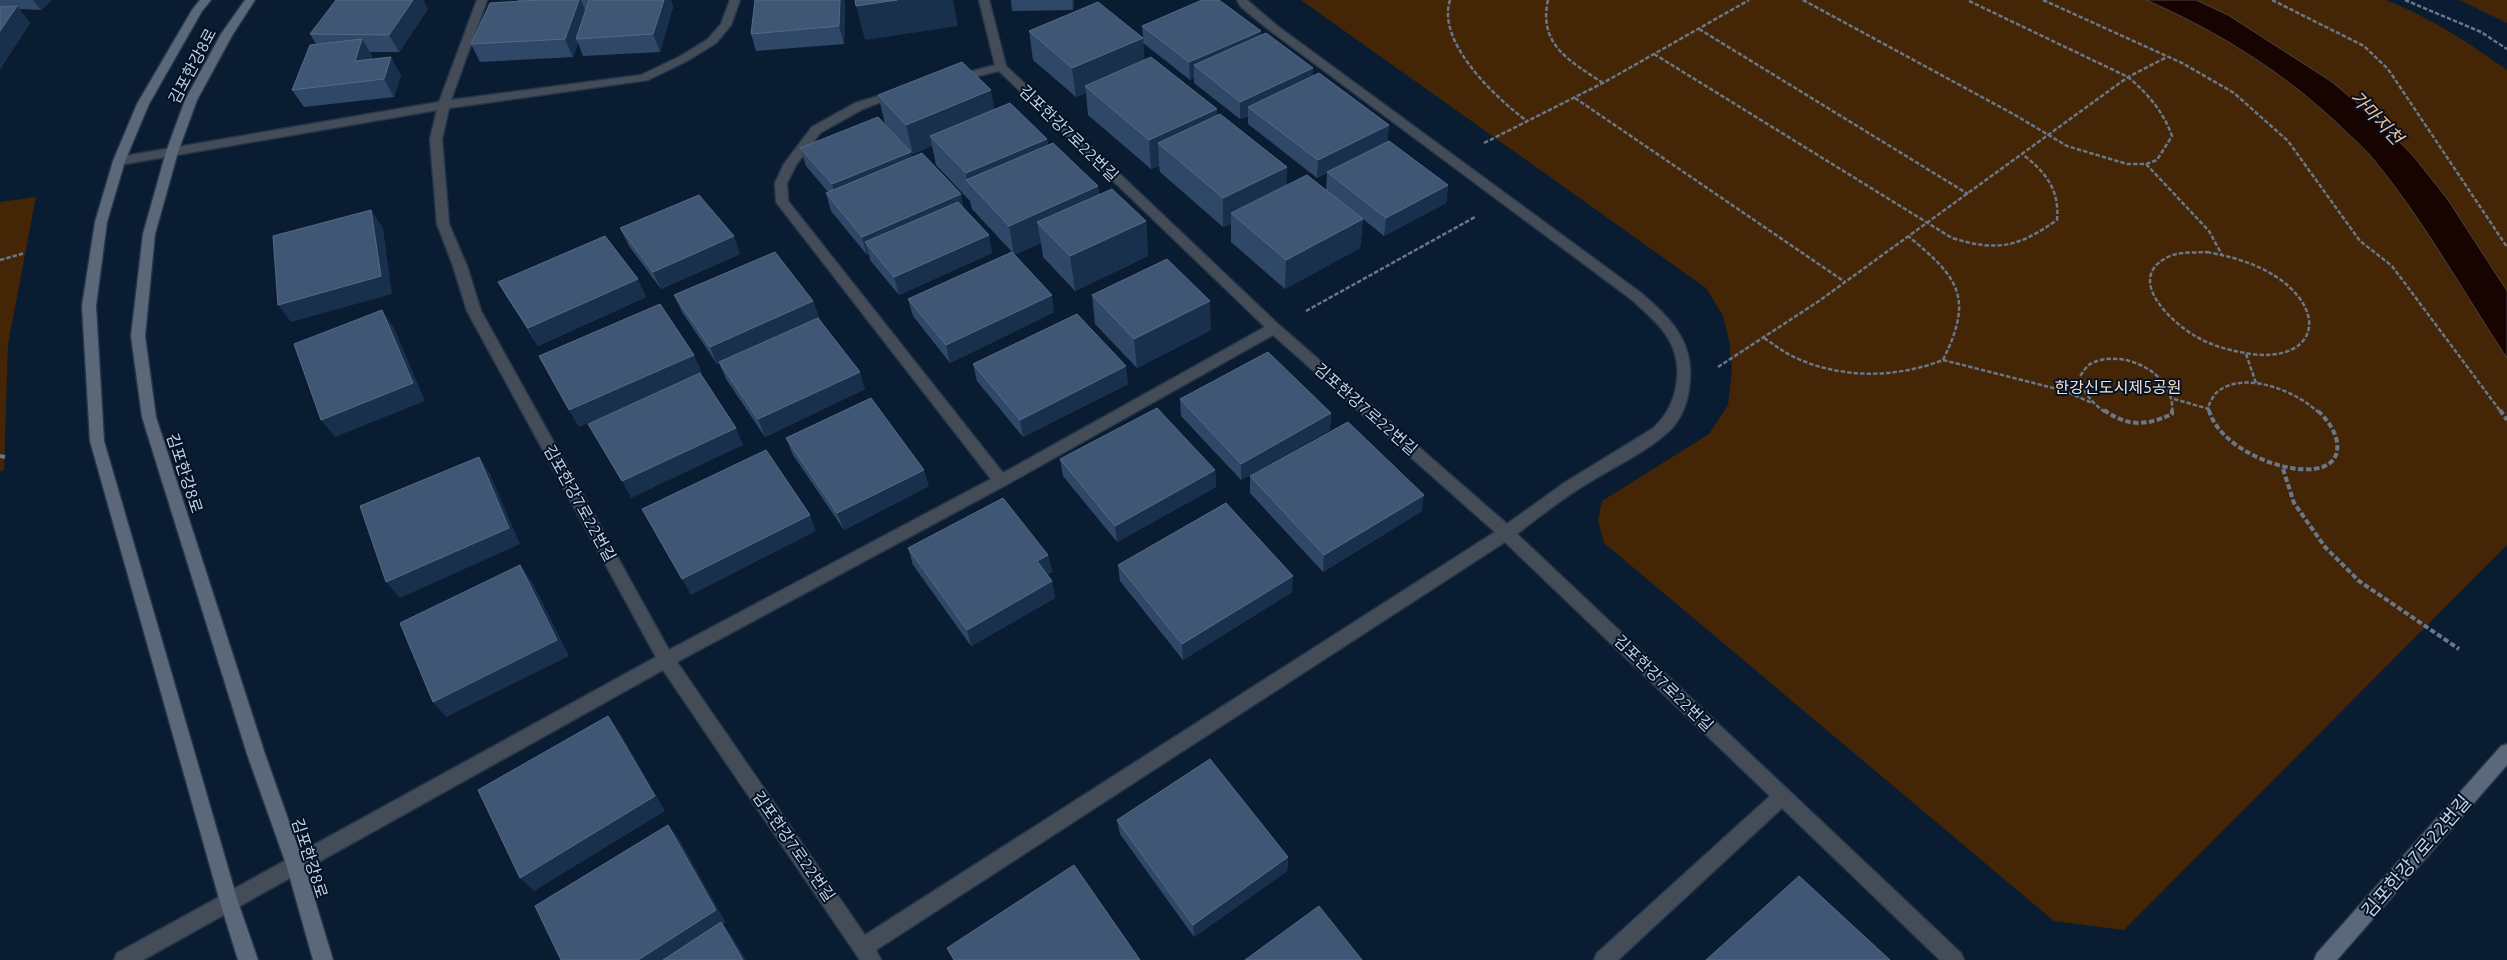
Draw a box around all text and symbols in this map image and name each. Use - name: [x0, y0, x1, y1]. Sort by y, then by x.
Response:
- street label: 김포한강8로: [165, 25, 219, 107]
- street label: 김포한강7로22번길: [1016, 81, 1122, 185]
- water label: 가마지천: [2347, 86, 2409, 150]
- street label: 김포한강7로22번길: [1311, 360, 1421, 458]
- park label: 한강신도시제5공원: [2055, 378, 2181, 396]
- street label: 김포한강8로: [164, 431, 206, 515]
- street label: 김포한강7로22번길: [541, 442, 619, 564]
- street label: 김포한강7로22번길: [1611, 631, 1717, 735]
- street label: 김포한강7로22번길: [749, 788, 839, 904]
- street label: 김포한강7로22번길: [2357, 790, 2475, 922]
- street label: 김포한강8로: [289, 816, 331, 900]

